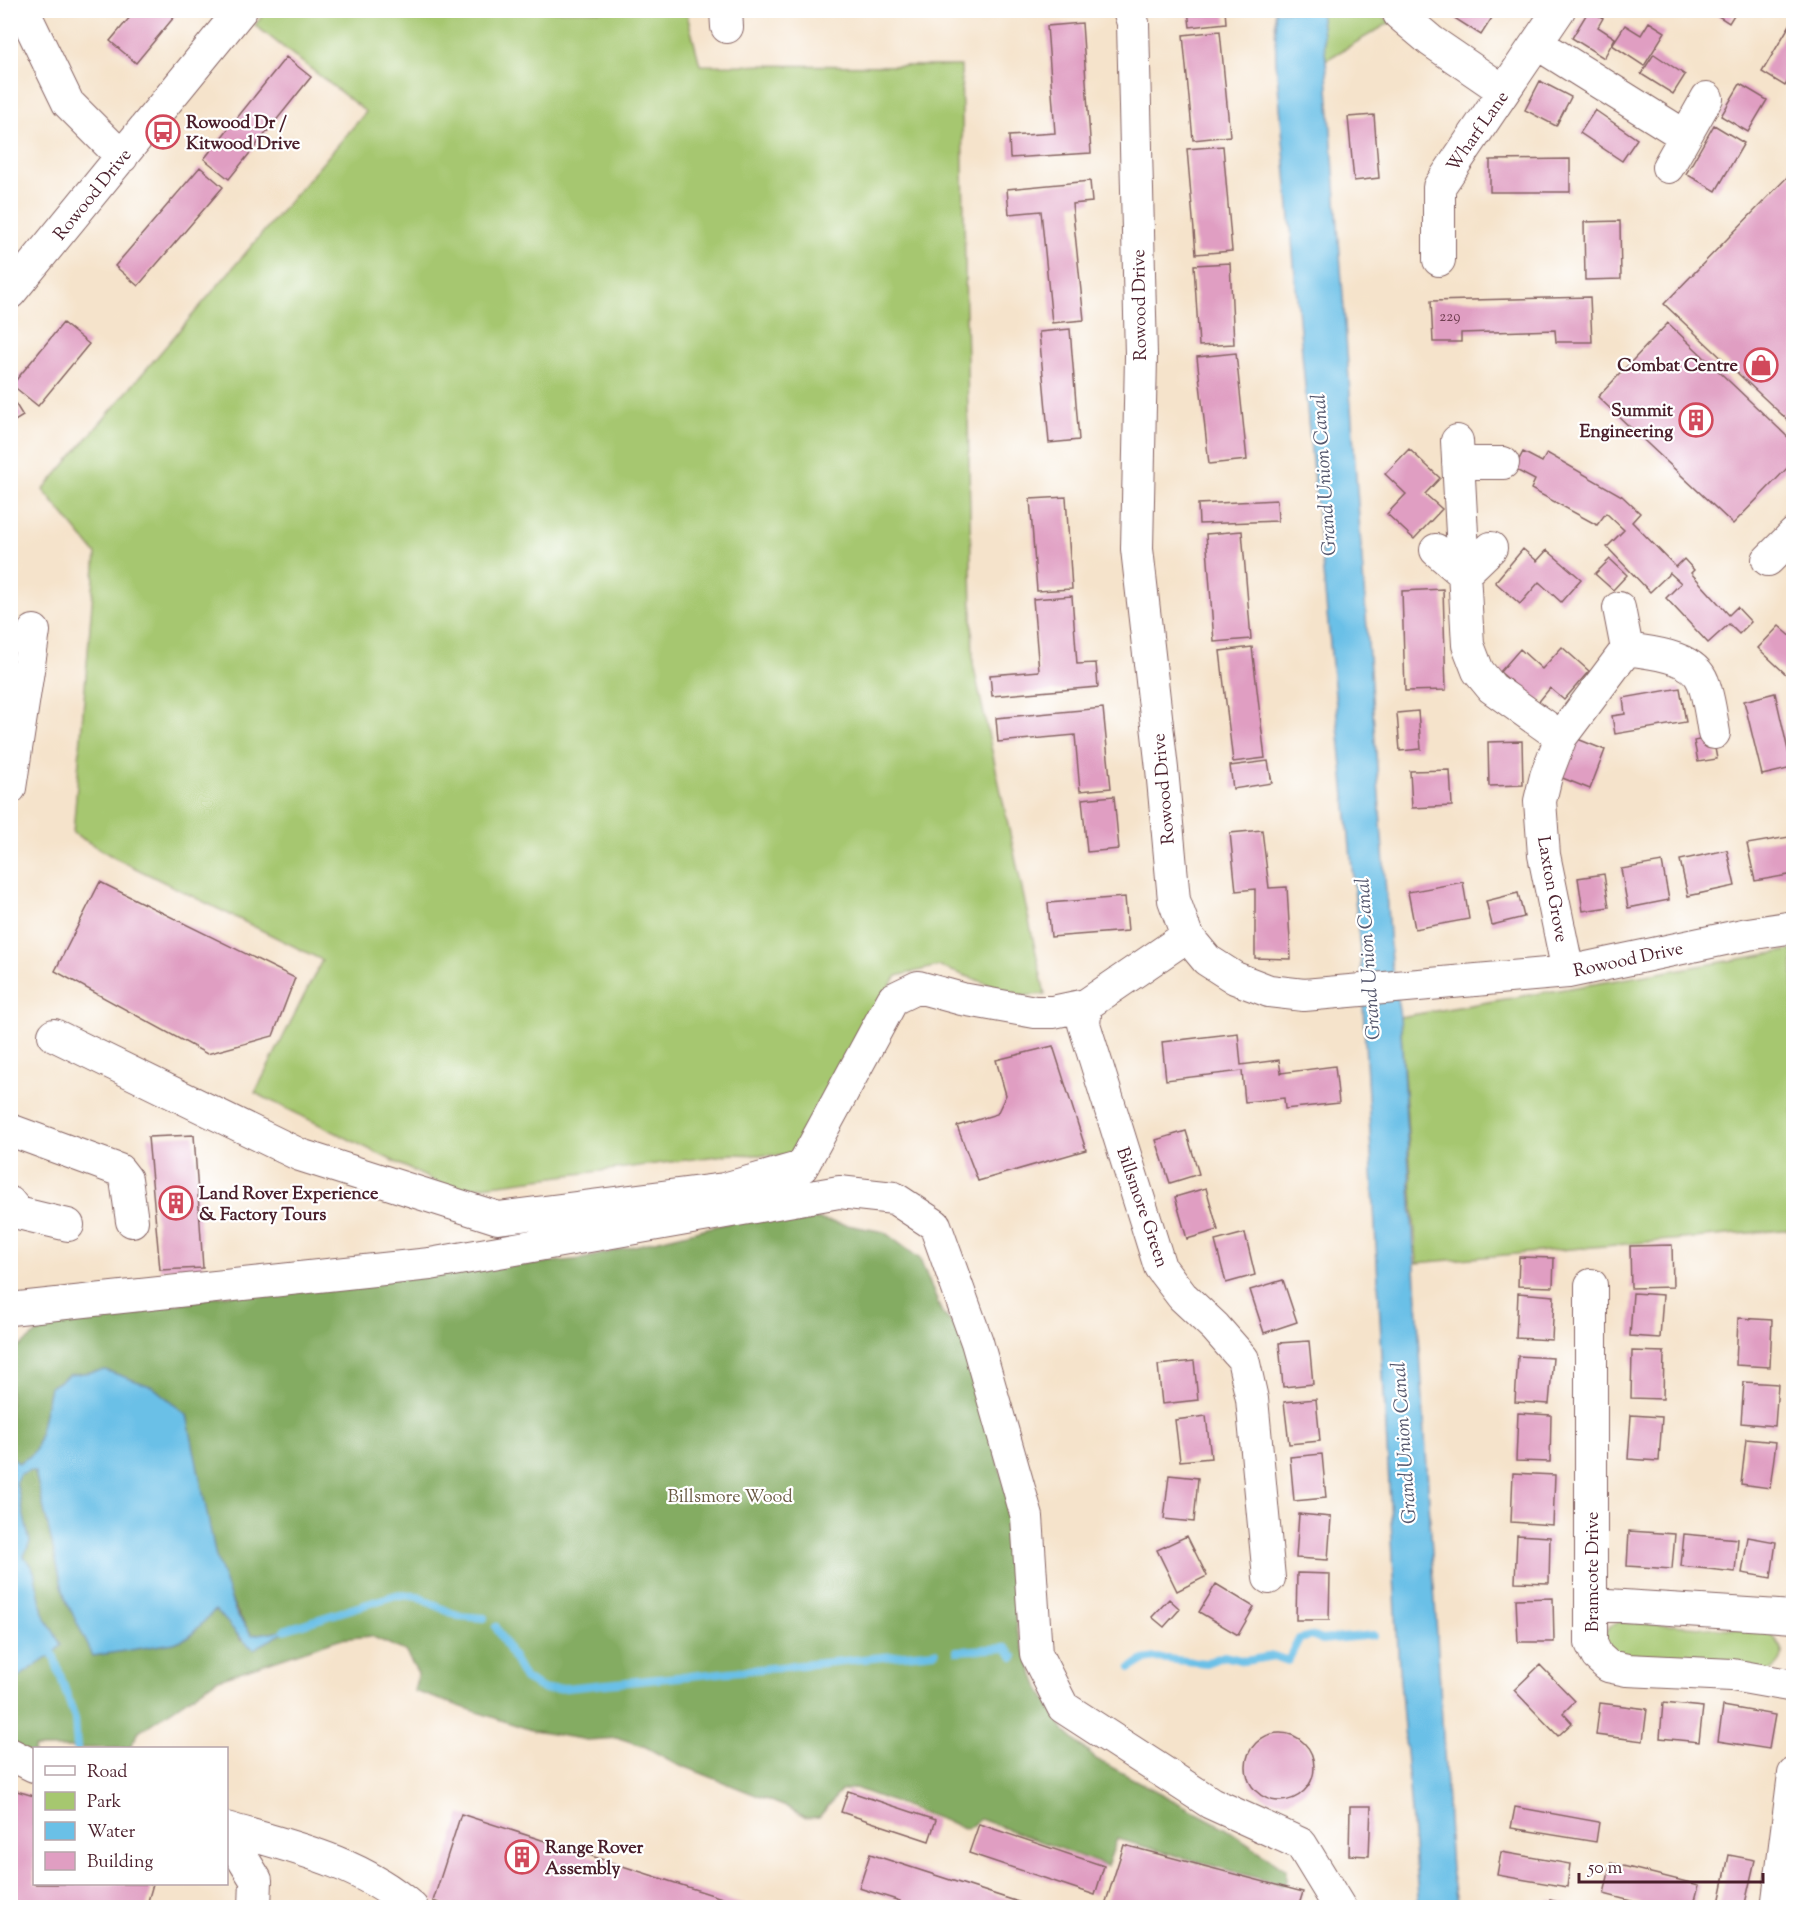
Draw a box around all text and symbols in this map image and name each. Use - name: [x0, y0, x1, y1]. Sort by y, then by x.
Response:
- street label: Wharf Lane: [1441, 86, 1516, 178]
- place label: Rowood Dr / Kitwood Drive: [186, 111, 301, 158]
- bus stop icon: Rowood Dr / Kitwood Drive: [145, 114, 181, 150]
- street label: Rowood Drive: [48, 144, 139, 247]
- street label: Rowood Drive: [1127, 249, 1155, 361]
- house number: 229: [1439, 307, 1461, 328]
- shop icon: Combat Centre: [1743, 347, 1779, 383]
- place label: Combat Centre: [1617, 354, 1739, 380]
- water label: Grand Union Canal: [1305, 393, 1346, 557]
- place label: Summit Engineering: [1579, 399, 1674, 446]
- building icon: Summit Engineering: [1678, 402, 1714, 438]
- street label: Rowood Drive: [1147, 732, 1183, 846]
- street label: Laxton Grove: [1529, 834, 1573, 944]
- water label: Grand Union Canal: [1349, 877, 1390, 1041]
- street label: Rowood Drive: [1571, 937, 1686, 985]
- street label: Billsmore Green: [1108, 1144, 1174, 1272]
- place label: Land Rover Experience & Factory Tours: [199, 1182, 379, 1229]
- building icon: Land Rover Experience & Factory Tours: [158, 1185, 194, 1221]
- water label: Grand Union Canal: [1385, 1361, 1426, 1525]
- park label: Billsmore Wood: [667, 1485, 793, 1511]
- street label: Bramcote Drive: [1581, 1512, 1607, 1632]
- legend: [33, 1747, 228, 1885]
- text: Road: [87, 1760, 127, 1786]
- text: Park: [87, 1790, 122, 1816]
- text: Water: [87, 1820, 136, 1846]
- place label: Range Rover Assembly: [545, 1836, 644, 1883]
- building icon: Range Rover Assembly: [504, 1839, 540, 1875]
- scale bar: [1579, 1846, 1764, 1884]
- text: Building: [87, 1850, 153, 1876]
- text: 50 m: [1587, 1856, 1623, 1882]

